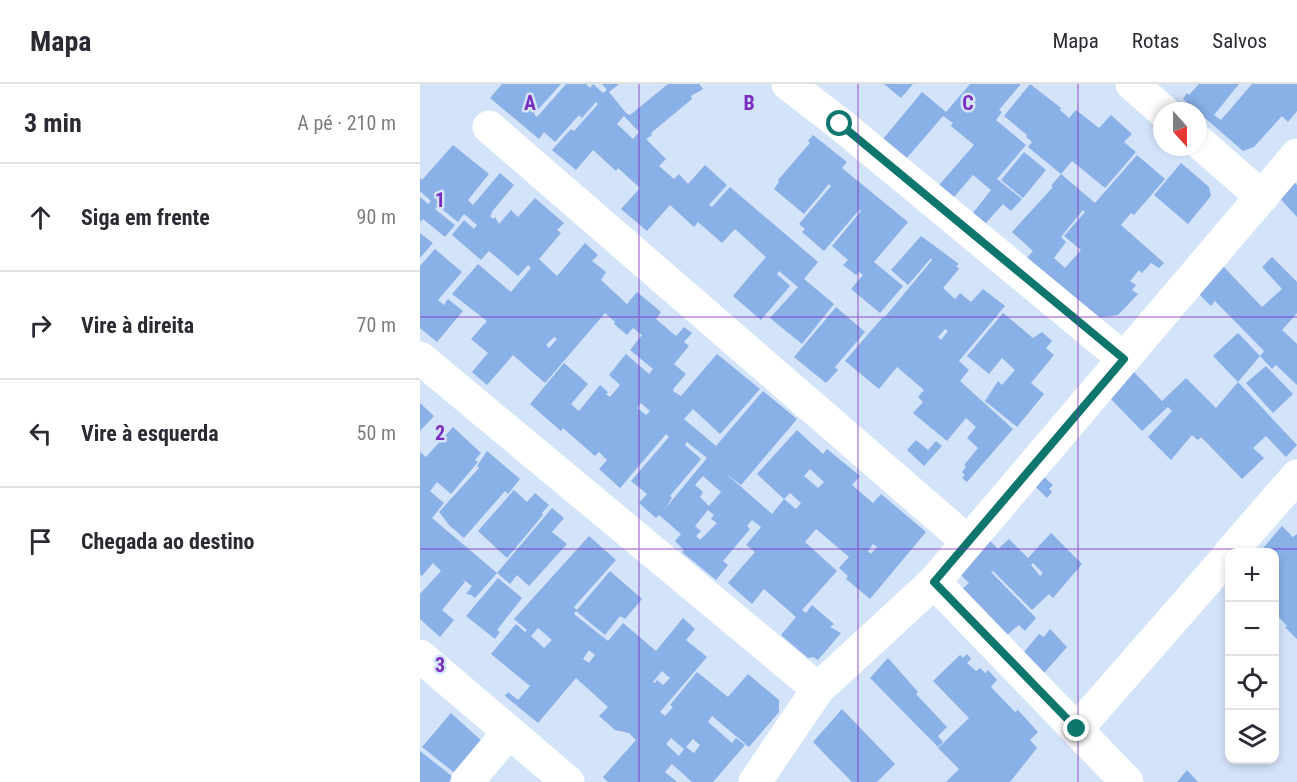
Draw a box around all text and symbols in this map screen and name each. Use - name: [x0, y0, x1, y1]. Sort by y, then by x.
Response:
- text: Mapa: [30, 25, 91, 58]
- text: Mapa: [1052, 29, 1099, 53]
- text: Rotas: [1132, 29, 1179, 53]
- text: Salvos: [1212, 29, 1267, 53]
- text: A: [524, 91, 536, 115]
- text: B: [743, 91, 755, 115]
- text: C: [962, 91, 974, 115]
- north arrow: [1153, 102, 1207, 156]
- text: 3 min: [24, 108, 82, 138]
- route start: [826, 110, 852, 136]
- text: A pé · 210 m: [297, 111, 396, 135]
- text: 1: [435, 188, 445, 212]
- icon: ahead: [24, 201, 57, 234]
- text: Siga em frente: [81, 205, 210, 230]
- text: 90 m: [357, 205, 396, 229]
- icon: right: [24, 309, 57, 342]
- text: Vire à direita: [81, 313, 194, 338]
- text: 70 m: [357, 313, 396, 337]
- icon: left: [24, 417, 57, 450]
- text: Vire à esquerda: [81, 421, 219, 446]
- text: 50 m: [357, 421, 396, 445]
- text: 2: [435, 421, 445, 445]
- icon: arrive: [24, 525, 57, 558]
- text: Chegada ao destino: [81, 529, 255, 554]
- map controls: [1225, 548, 1279, 764]
- button: +: [1225, 548, 1279, 602]
- button: −: [1225, 602, 1279, 656]
- text: 3: [435, 653, 445, 677]
- button: locate: [1225, 656, 1279, 710]
- button: layers: [1225, 710, 1279, 764]
- route end: [1063, 715, 1089, 741]

